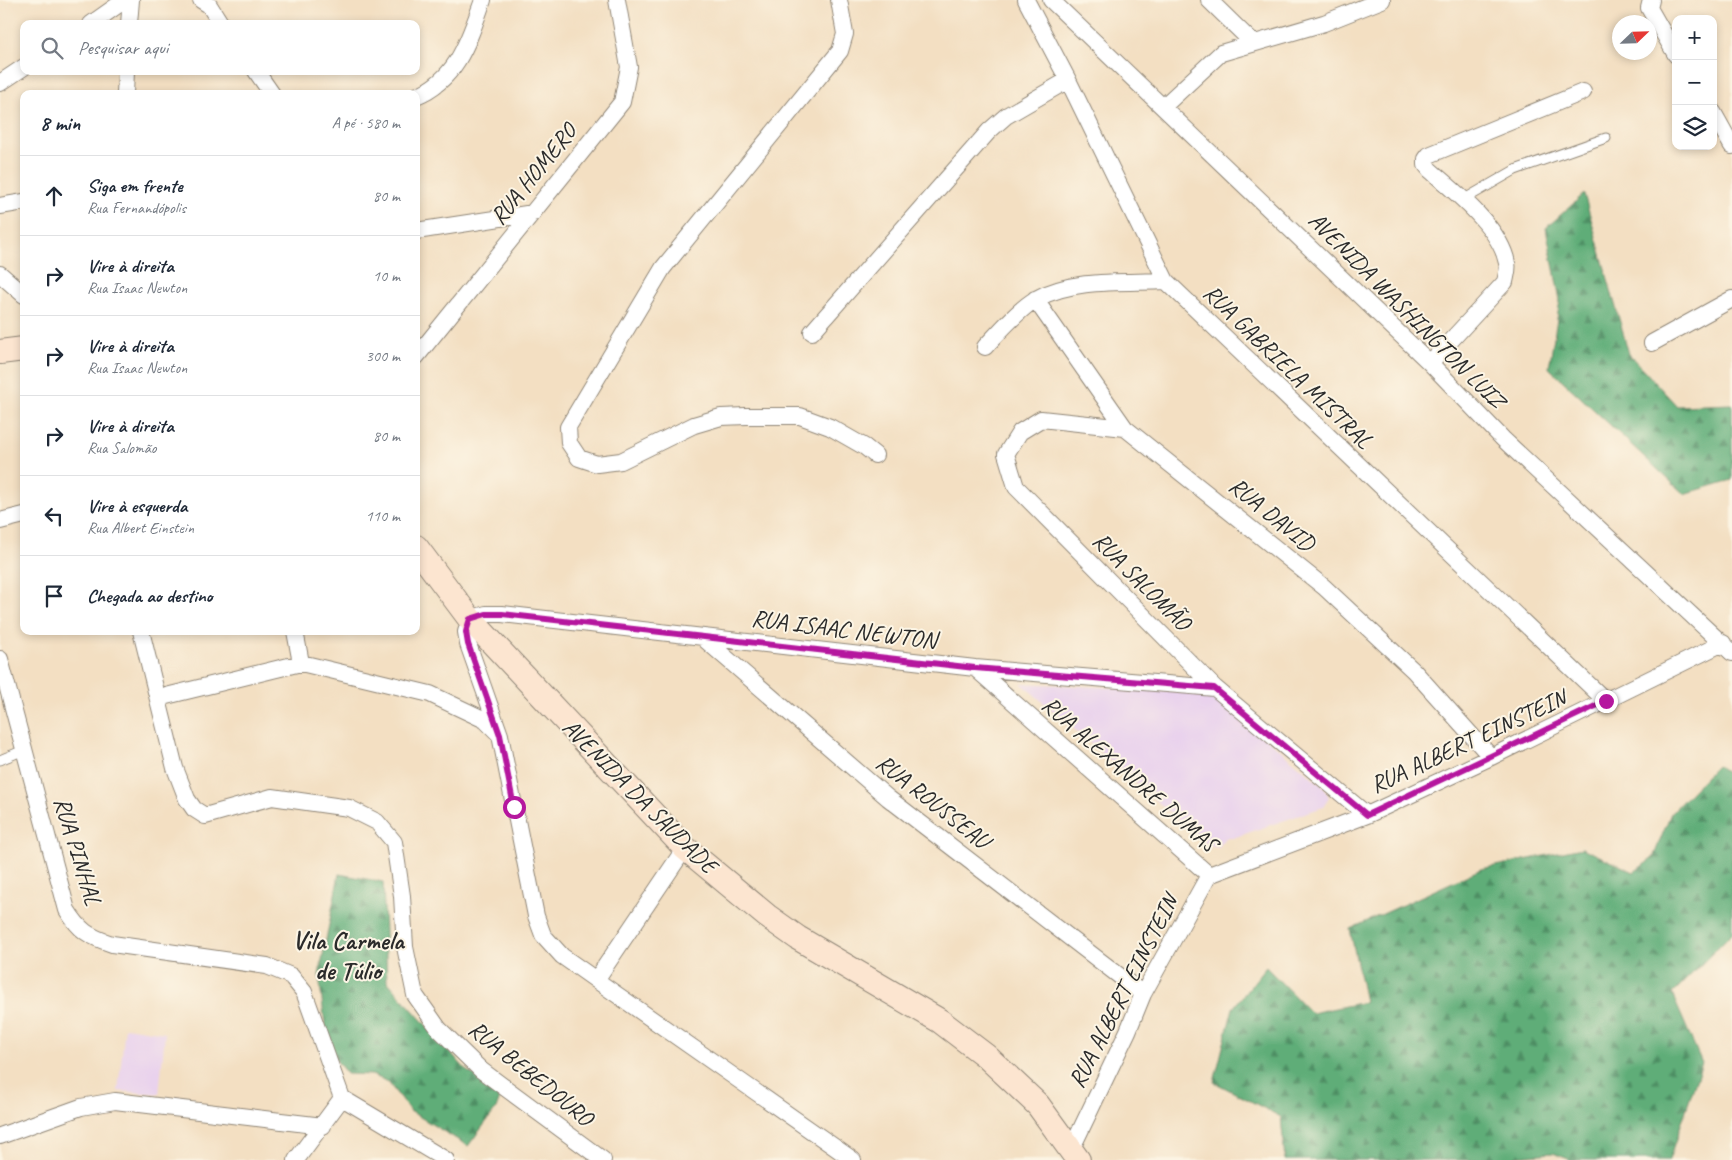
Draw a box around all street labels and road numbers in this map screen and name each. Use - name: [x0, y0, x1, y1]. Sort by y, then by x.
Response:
- street label: RUA HOMERO: [483, 116, 584, 231]
- street label: AVENIDA WASHINGTON LUIZ: [1302, 205, 1514, 417]
- street label: RUA GABRIELA MISTRAL: [1197, 278, 1379, 455]
- street label: RUA DAVID: [1223, 470, 1323, 559]
- street label: RUA SALOMÃO: [1086, 525, 1200, 639]
- street label: RUA ISAAC NEWTON: [750, 603, 942, 656]
- street label: RUA ALBERT EINSTEIN: [1365, 681, 1574, 800]
- street label: RUA ALEXANDRE DUMAS: [1036, 689, 1227, 861]
- street label: AVENIDA DA SAUDADE: [556, 712, 726, 882]
- street label: RUA ROUSSEAU: [870, 747, 999, 857]
- street label: RUA PINHAL: [47, 793, 109, 909]
- street label: RUA ALBERT EINSTEIN: [1061, 886, 1186, 1093]
- street label: RUA BEBEDOURO: [463, 1014, 602, 1134]

